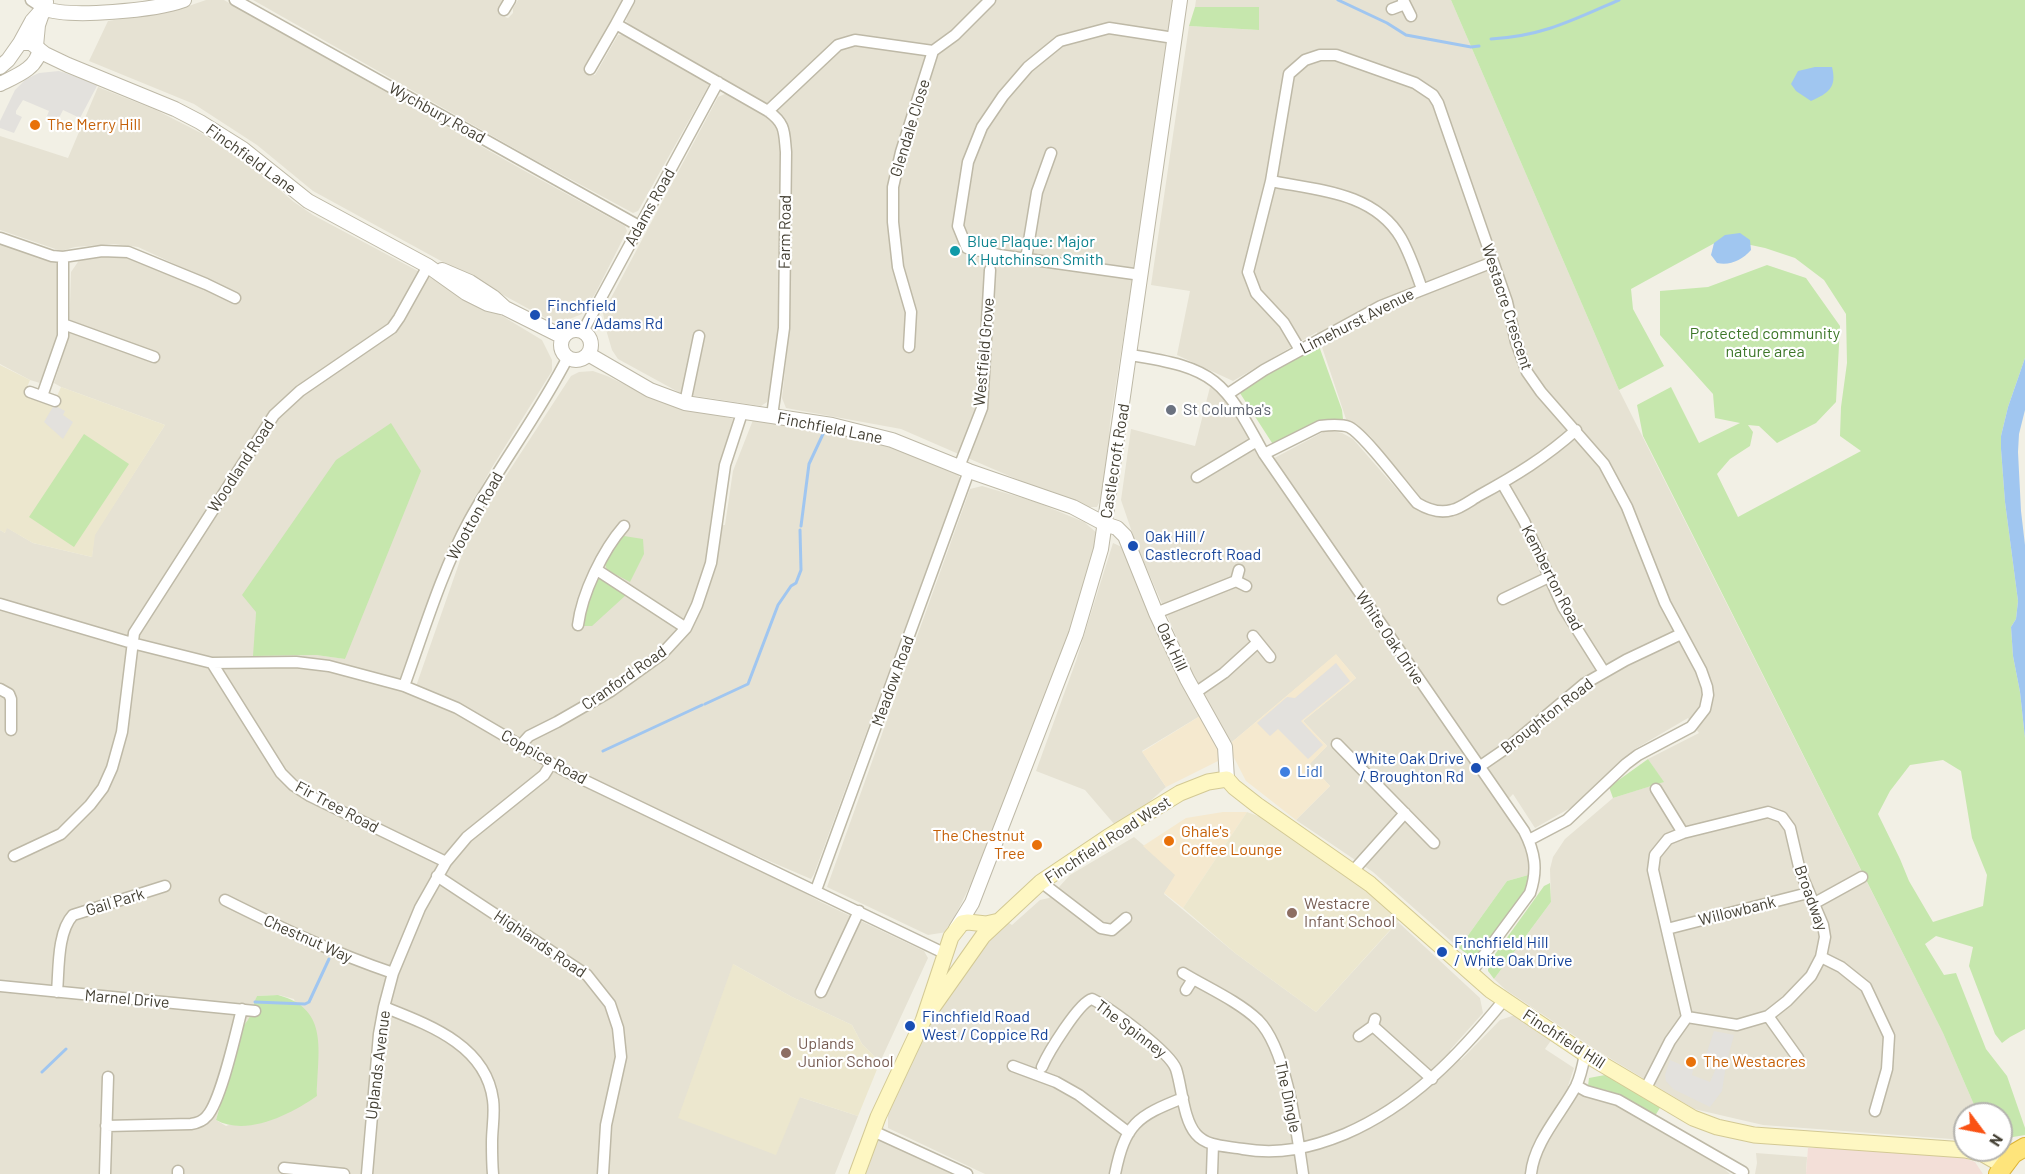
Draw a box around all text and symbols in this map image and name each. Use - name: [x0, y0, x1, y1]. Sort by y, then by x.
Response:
- street label: Glendale Close: [886, 77, 934, 179]
- street label: Wychbury Road: [385, 79, 489, 147]
- place label: The Merry Hill: [47, 115, 141, 135]
- marker: The Merry Hill: [28, 118, 42, 132]
- street label: Finchfield Lane: [202, 120, 300, 198]
- street label: Adams Road: [621, 165, 679, 249]
- street label: Farm Road: [775, 195, 795, 269]
- place label: Blue Plaque: Major K Hutchinson Smith: [967, 232, 1104, 270]
- street label: Westacre Crescent: [1477, 241, 1537, 373]
- marker: Blue Plaque: Major K Hutchinson Smith: [948, 244, 962, 258]
- street label: Limehurst Avenue: [1297, 284, 1417, 358]
- place label: Finchfield Lane / Adams Rd: [547, 296, 663, 334]
- street label: Westfield Grove: [970, 297, 998, 407]
- marker: Finchfield Lane / Adams Rd: [528, 308, 542, 322]
- park label: Protected community nature area: [1690, 324, 1840, 362]
- place label: St Columba's: [1183, 400, 1271, 420]
- street label: Castlecroft Road: [1096, 402, 1134, 520]
- marker: St Columba's: [1164, 403, 1178, 417]
- street label: Finchfield Lane: [776, 408, 884, 448]
- street label: Woodland Road: [204, 416, 278, 516]
- street label: Wootton Road: [443, 469, 507, 563]
- street label: Kemberton Road: [1517, 522, 1587, 634]
- place label: Oak Hill / Castlecroft Road: [1145, 527, 1261, 565]
- marker: Oak Hill / Castlecroft Road: [1126, 539, 1140, 553]
- street label: White Oak Drive: [1352, 587, 1428, 689]
- street label: Oak Hill: [1152, 620, 1192, 674]
- street label: Meadow Road: [868, 633, 918, 729]
- street label: Cranford Road: [578, 642, 670, 714]
- street label: Broughton Road: [1497, 674, 1597, 758]
- street label: Coppice Road: [498, 725, 590, 789]
- place label: White Oak Drive / Broughton Rd: [1355, 749, 1464, 787]
- marker: White Oak Drive / Broughton Rd: [1469, 761, 1483, 775]
- place label: Lidl: [1297, 762, 1323, 782]
- marker: Lidl: [1278, 765, 1292, 779]
- street label: Fir Tree Road: [292, 777, 382, 837]
- street label: Finchfield Road West: [1041, 792, 1175, 888]
- place label: Ghale's Coffee Lounge: [1181, 822, 1282, 860]
- place label: The Chestnut Tree: [933, 826, 1025, 864]
- marker: Ghale's Coffee Lounge: [1162, 834, 1176, 848]
- marker: The Chestnut Tree: [1030, 838, 1044, 852]
- street label: Broadway: [1790, 863, 1832, 933]
- street label: Gail Park: [83, 884, 147, 920]
- street label: Willowbank: [1696, 892, 1778, 930]
- place label: Westacre Infant School: [1304, 894, 1395, 932]
- street label: Highlands Road: [490, 906, 590, 982]
- marker: Westacre Infant School: [1285, 906, 1299, 920]
- street label: Chestnut Way: [261, 911, 355, 967]
- place label: Finchfield Hill / White Oak Drive: [1454, 933, 1573, 971]
- marker: Finchfield Hill / White Oak Drive: [1435, 945, 1449, 959]
- street label: Marnel Drive: [84, 986, 170, 1012]
- street label: The Spinney: [1092, 996, 1170, 1062]
- street label: Finchfield Hill: [1519, 1005, 1609, 1073]
- place label: Finchfield Road West / Coppice Rd: [922, 1007, 1049, 1045]
- street label: Uplands Avenue: [362, 1009, 394, 1121]
- marker: Finchfield Road West / Coppice Rd: [903, 1019, 917, 1033]
- place label: Uplands Junior School: [798, 1034, 894, 1072]
- marker: Uplands Junior School: [779, 1046, 793, 1060]
- place label: The Westacres: [1703, 1052, 1806, 1072]
- marker: The Westacres: [1684, 1055, 1698, 1069]
- street label: The Dingle: [1271, 1059, 1305, 1135]
- north arrow: [1953, 1102, 2013, 1162]
- text: N: [1986, 1131, 2008, 1150]

